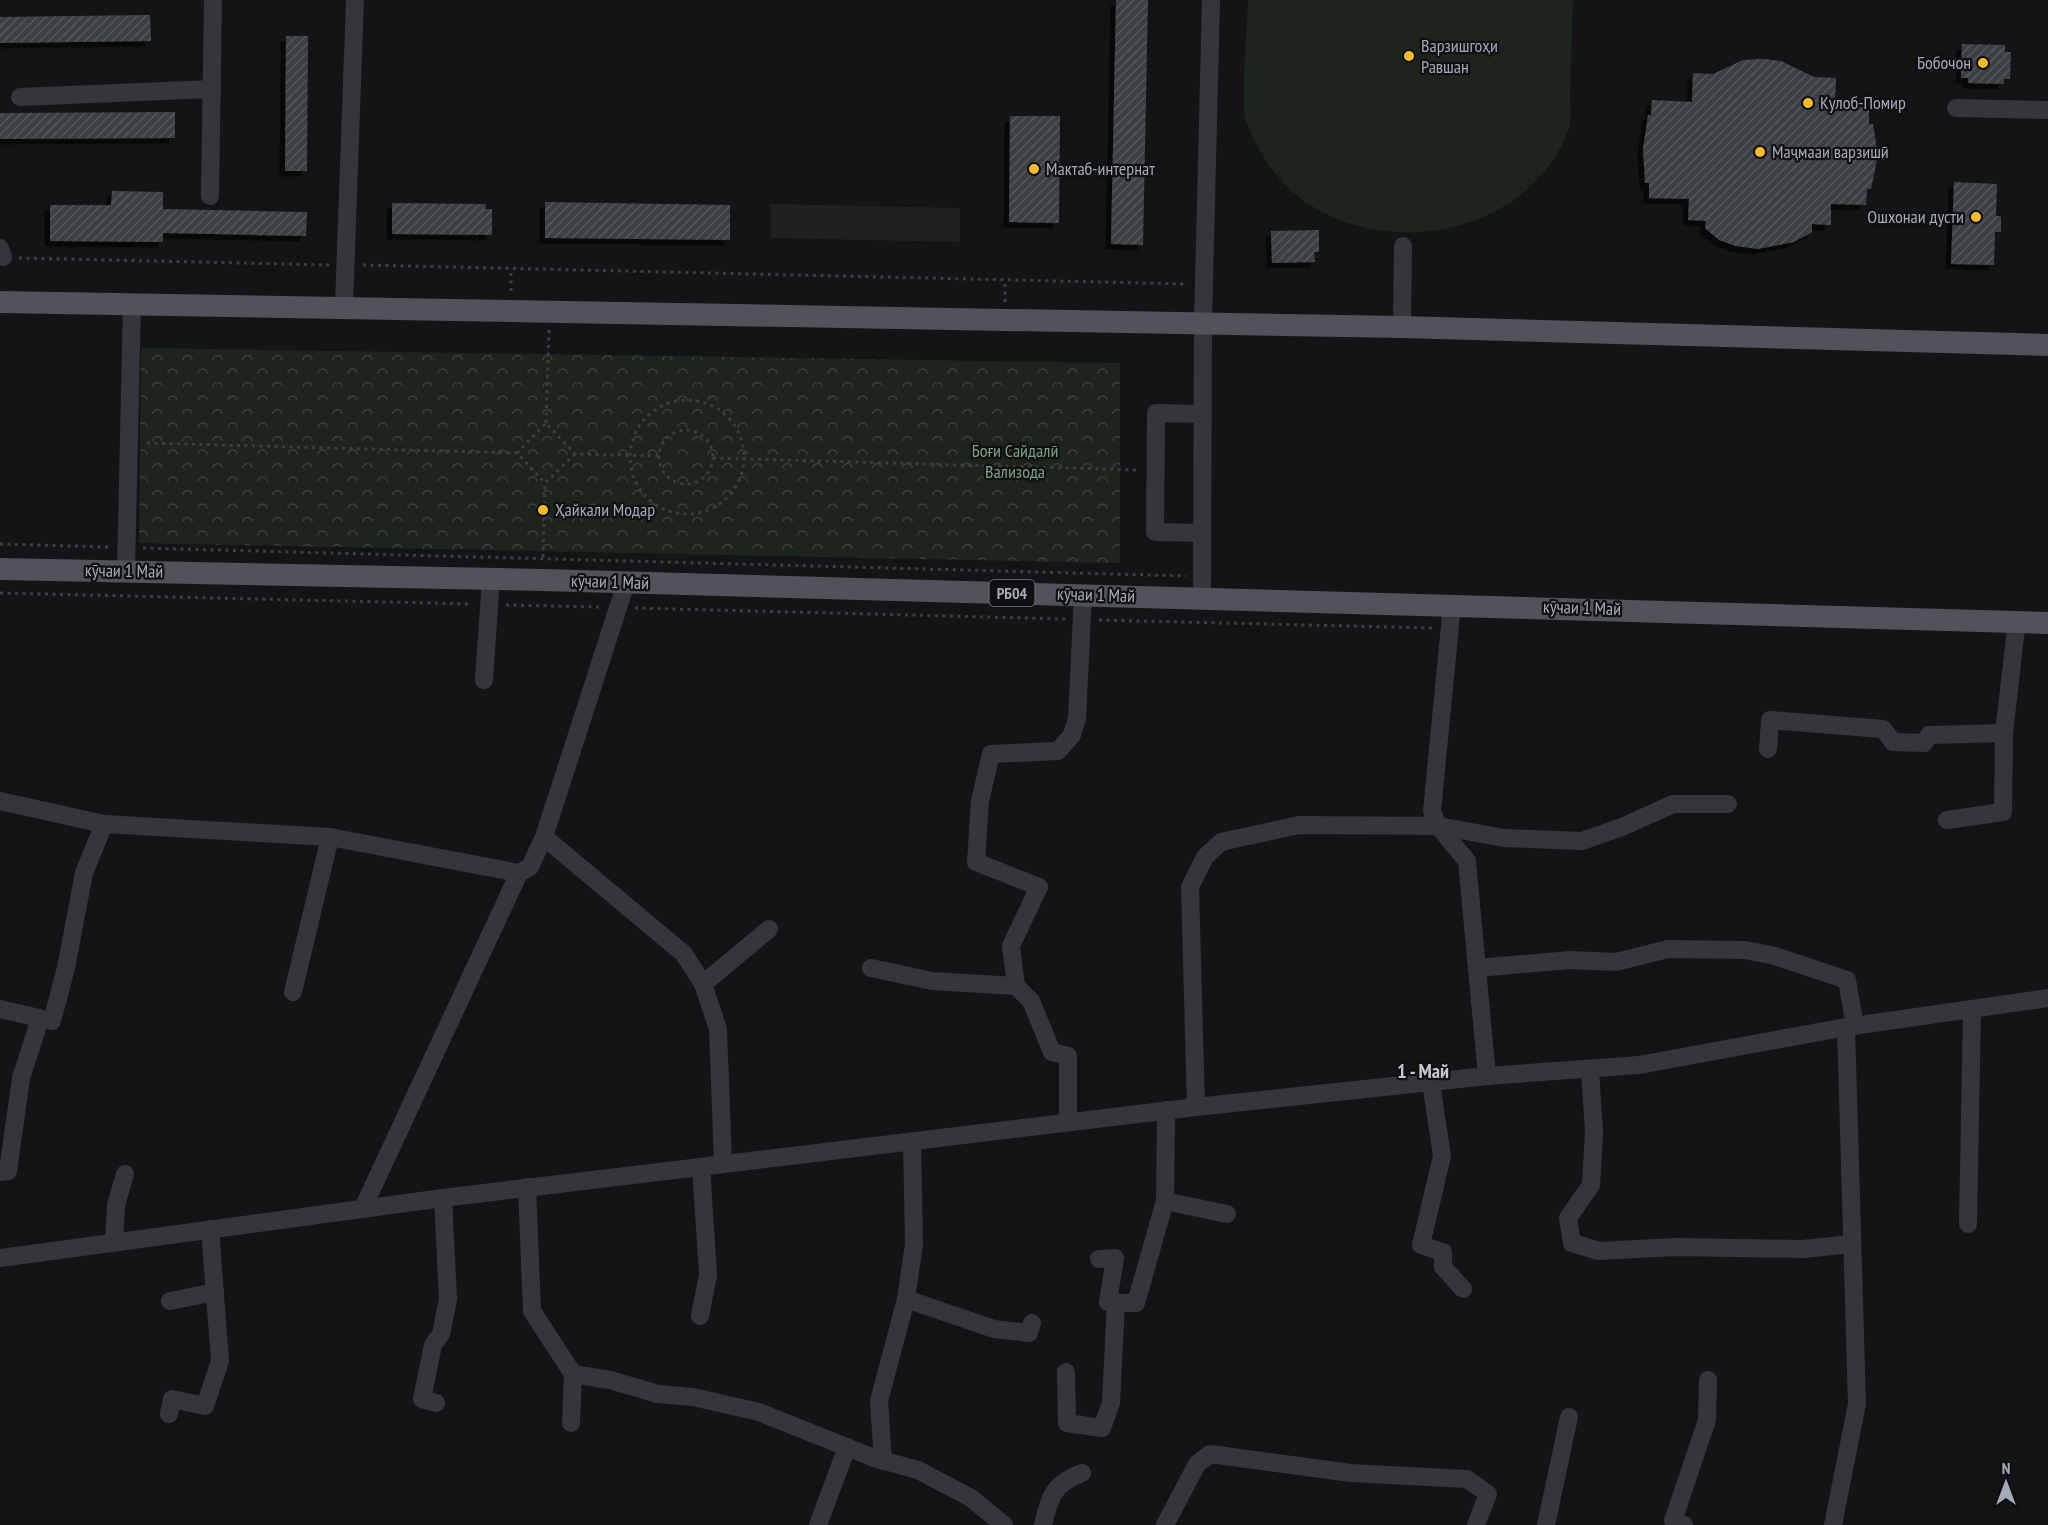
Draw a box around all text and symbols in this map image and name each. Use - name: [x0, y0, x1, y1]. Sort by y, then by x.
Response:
- place label: Варзишгоҳи Равшан: [1421, 34, 1498, 78]
- marker: Варзишгоҳи Равшан: [1402, 49, 1416, 63]
- place label: Бобочон: [1917, 51, 1971, 74]
- marker: Бобочон: [1976, 56, 1990, 70]
- place label: Кулоб-Помир: [1820, 91, 1906, 114]
- marker: Кулоб-Помир: [1801, 96, 1815, 110]
- place label: Маҷмааи варзишӣ: [1772, 140, 1889, 163]
- marker: Маҷмааи варзишӣ: [1753, 145, 1767, 159]
- place label: Мактаб-интернат: [1046, 157, 1155, 180]
- marker: Мактаб-интернат: [1027, 162, 1041, 176]
- place label: Ошхонаи дусти: [1867, 205, 1964, 228]
- marker: Ошхонаи дусти: [1969, 210, 1983, 224]
- park label: Боғи Сайдалӣ Вализода: [972, 439, 1058, 483]
- place label: Ҳайкали Модар: [555, 498, 655, 521]
- marker: Ҳайкали Модар: [536, 503, 550, 517]
- street label: кӯчаи 1 Май: [85, 558, 163, 583]
- street label: кӯчаи 1 Май: [571, 569, 650, 594]
- road number: РБ04: [990, 580, 1034, 606]
- street label: кӯчаи 1 Май: [1057, 582, 1136, 607]
- street label: кӯчаи 1 Май: [1543, 595, 1622, 620]
- district label: 1 - Май: [1397, 1058, 1449, 1084]
- north arrow: [1976, 1453, 2036, 1513]
- text: N: [2002, 1458, 2010, 1478]

